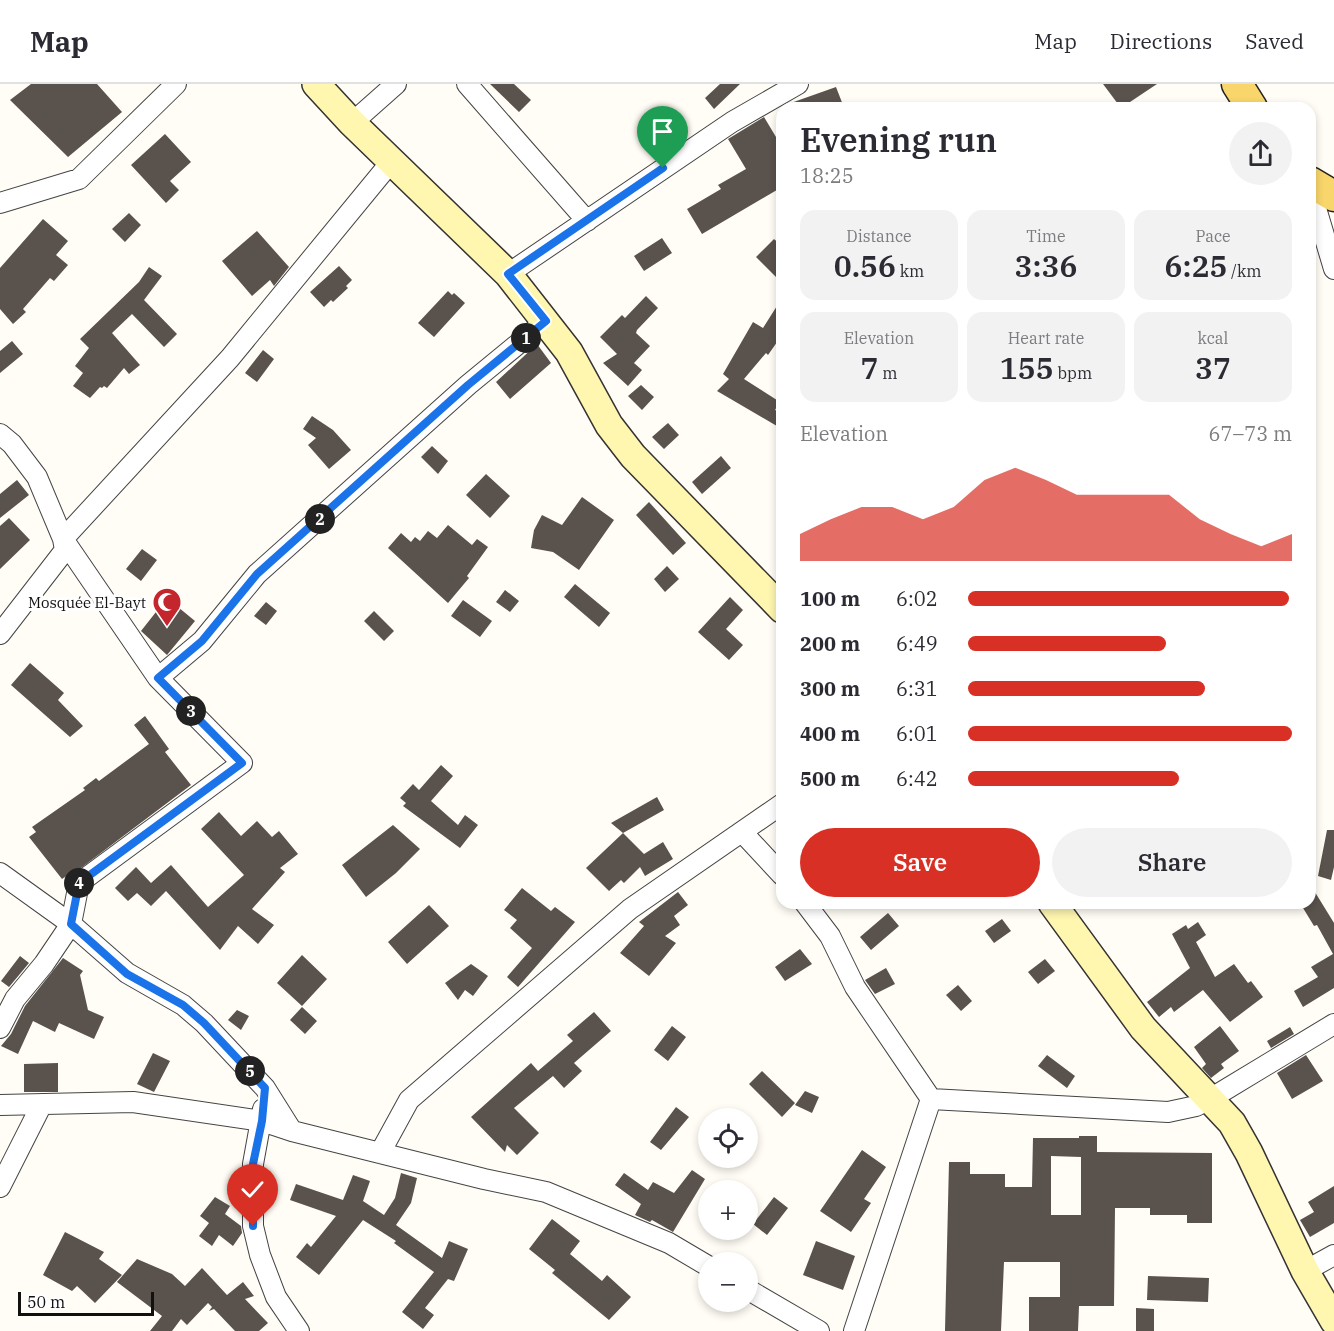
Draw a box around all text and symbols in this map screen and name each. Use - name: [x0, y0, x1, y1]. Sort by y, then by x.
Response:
- text: Map: [30, 23, 89, 60]
- text: Map: [1034, 27, 1077, 55]
- text: Directions: [1110, 27, 1212, 55]
- text: Saved: [1245, 27, 1304, 55]
- pin: [637, 106, 688, 168]
- icon: arrive: [646, 115, 679, 148]
- text: Evening run: [800, 118, 997, 161]
- button: share: [1229, 122, 1292, 185]
- text: 18:25: [800, 162, 854, 189]
- text: Distance: [846, 226, 912, 246]
- text: Time: [1026, 226, 1066, 246]
- text: Pace: [1195, 226, 1231, 246]
- text: 0.56: [834, 246, 896, 285]
- text: 3:36: [1015, 246, 1077, 285]
- text: 6:25: [1164, 246, 1227, 285]
- text: km: [896, 261, 924, 281]
- text: /km: [1227, 261, 1262, 281]
- pin: 1: [511, 323, 541, 353]
- text: 1: [521, 328, 531, 348]
- text: Elevation: [844, 328, 914, 348]
- text: Heart rate: [1008, 328, 1084, 348]
- text: kcal: [1198, 328, 1228, 348]
- text: 7: [861, 348, 879, 387]
- text: 155: [1000, 348, 1054, 387]
- text: 37: [1195, 348, 1231, 387]
- text: m: [879, 363, 897, 383]
- text: bpm: [1054, 363, 1092, 383]
- text: Elevation: [800, 420, 888, 447]
- text: 67–73 m: [1209, 420, 1292, 447]
- pin: 2: [305, 504, 335, 534]
- text: 2: [315, 509, 325, 529]
- text: 100 m: [800, 585, 860, 612]
- text: 6:02: [896, 585, 938, 612]
- mosque icon: Mosquée El-Bayt: [151, 586, 183, 628]
- place label: Mosquée El-Bayt: [28, 593, 146, 612]
- text: 200 m: [800, 630, 860, 657]
- text: 6:49: [896, 630, 938, 657]
- text: 300 m: [800, 675, 860, 702]
- text: 6:31: [896, 675, 938, 702]
- pin: 3: [176, 696, 206, 726]
- text: 3: [186, 701, 196, 721]
- text: 400 m: [800, 720, 860, 747]
- text: 6:01: [896, 720, 938, 747]
- text: 500 m: [800, 765, 860, 792]
- text: 6:42: [896, 765, 938, 792]
- button: Save: [800, 828, 1040, 897]
- button: Share: [1052, 828, 1292, 897]
- pin: 4: [64, 868, 94, 898]
- text: 4: [74, 873, 84, 893]
- pin: 5: [235, 1056, 265, 1086]
- text: 5: [245, 1061, 255, 1081]
- map controls: [698, 1108, 758, 1312]
- button: locate: [698, 1108, 758, 1168]
- pin: [227, 1164, 278, 1226]
- icon: check: [236, 1173, 269, 1206]
- button: +: [698, 1180, 758, 1240]
- button: −: [698, 1252, 758, 1312]
- scale bar: [18, 1289, 154, 1316]
- text: 50 m: [27, 1292, 65, 1312]

